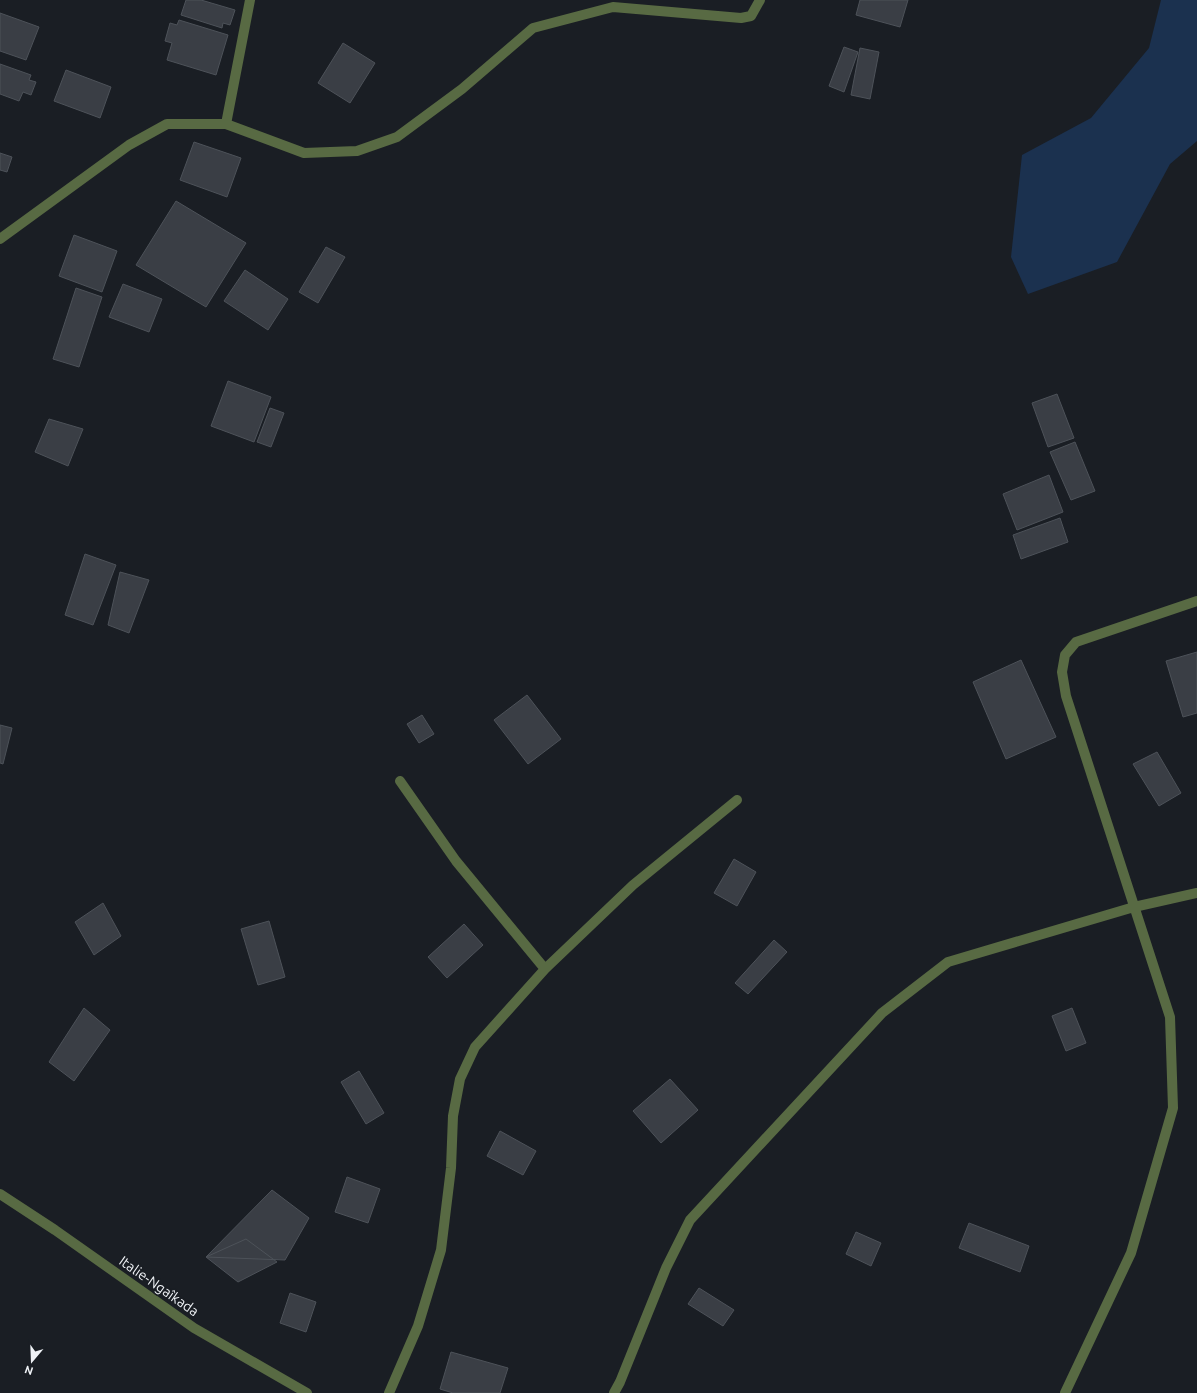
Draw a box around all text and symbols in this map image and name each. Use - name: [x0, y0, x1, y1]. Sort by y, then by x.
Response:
- street label: Italie-Ngaîkada: [116, 1253, 202, 1319]
- north arrow: [12, 1341, 52, 1381]
- text: N: [23, 1363, 35, 1377]

